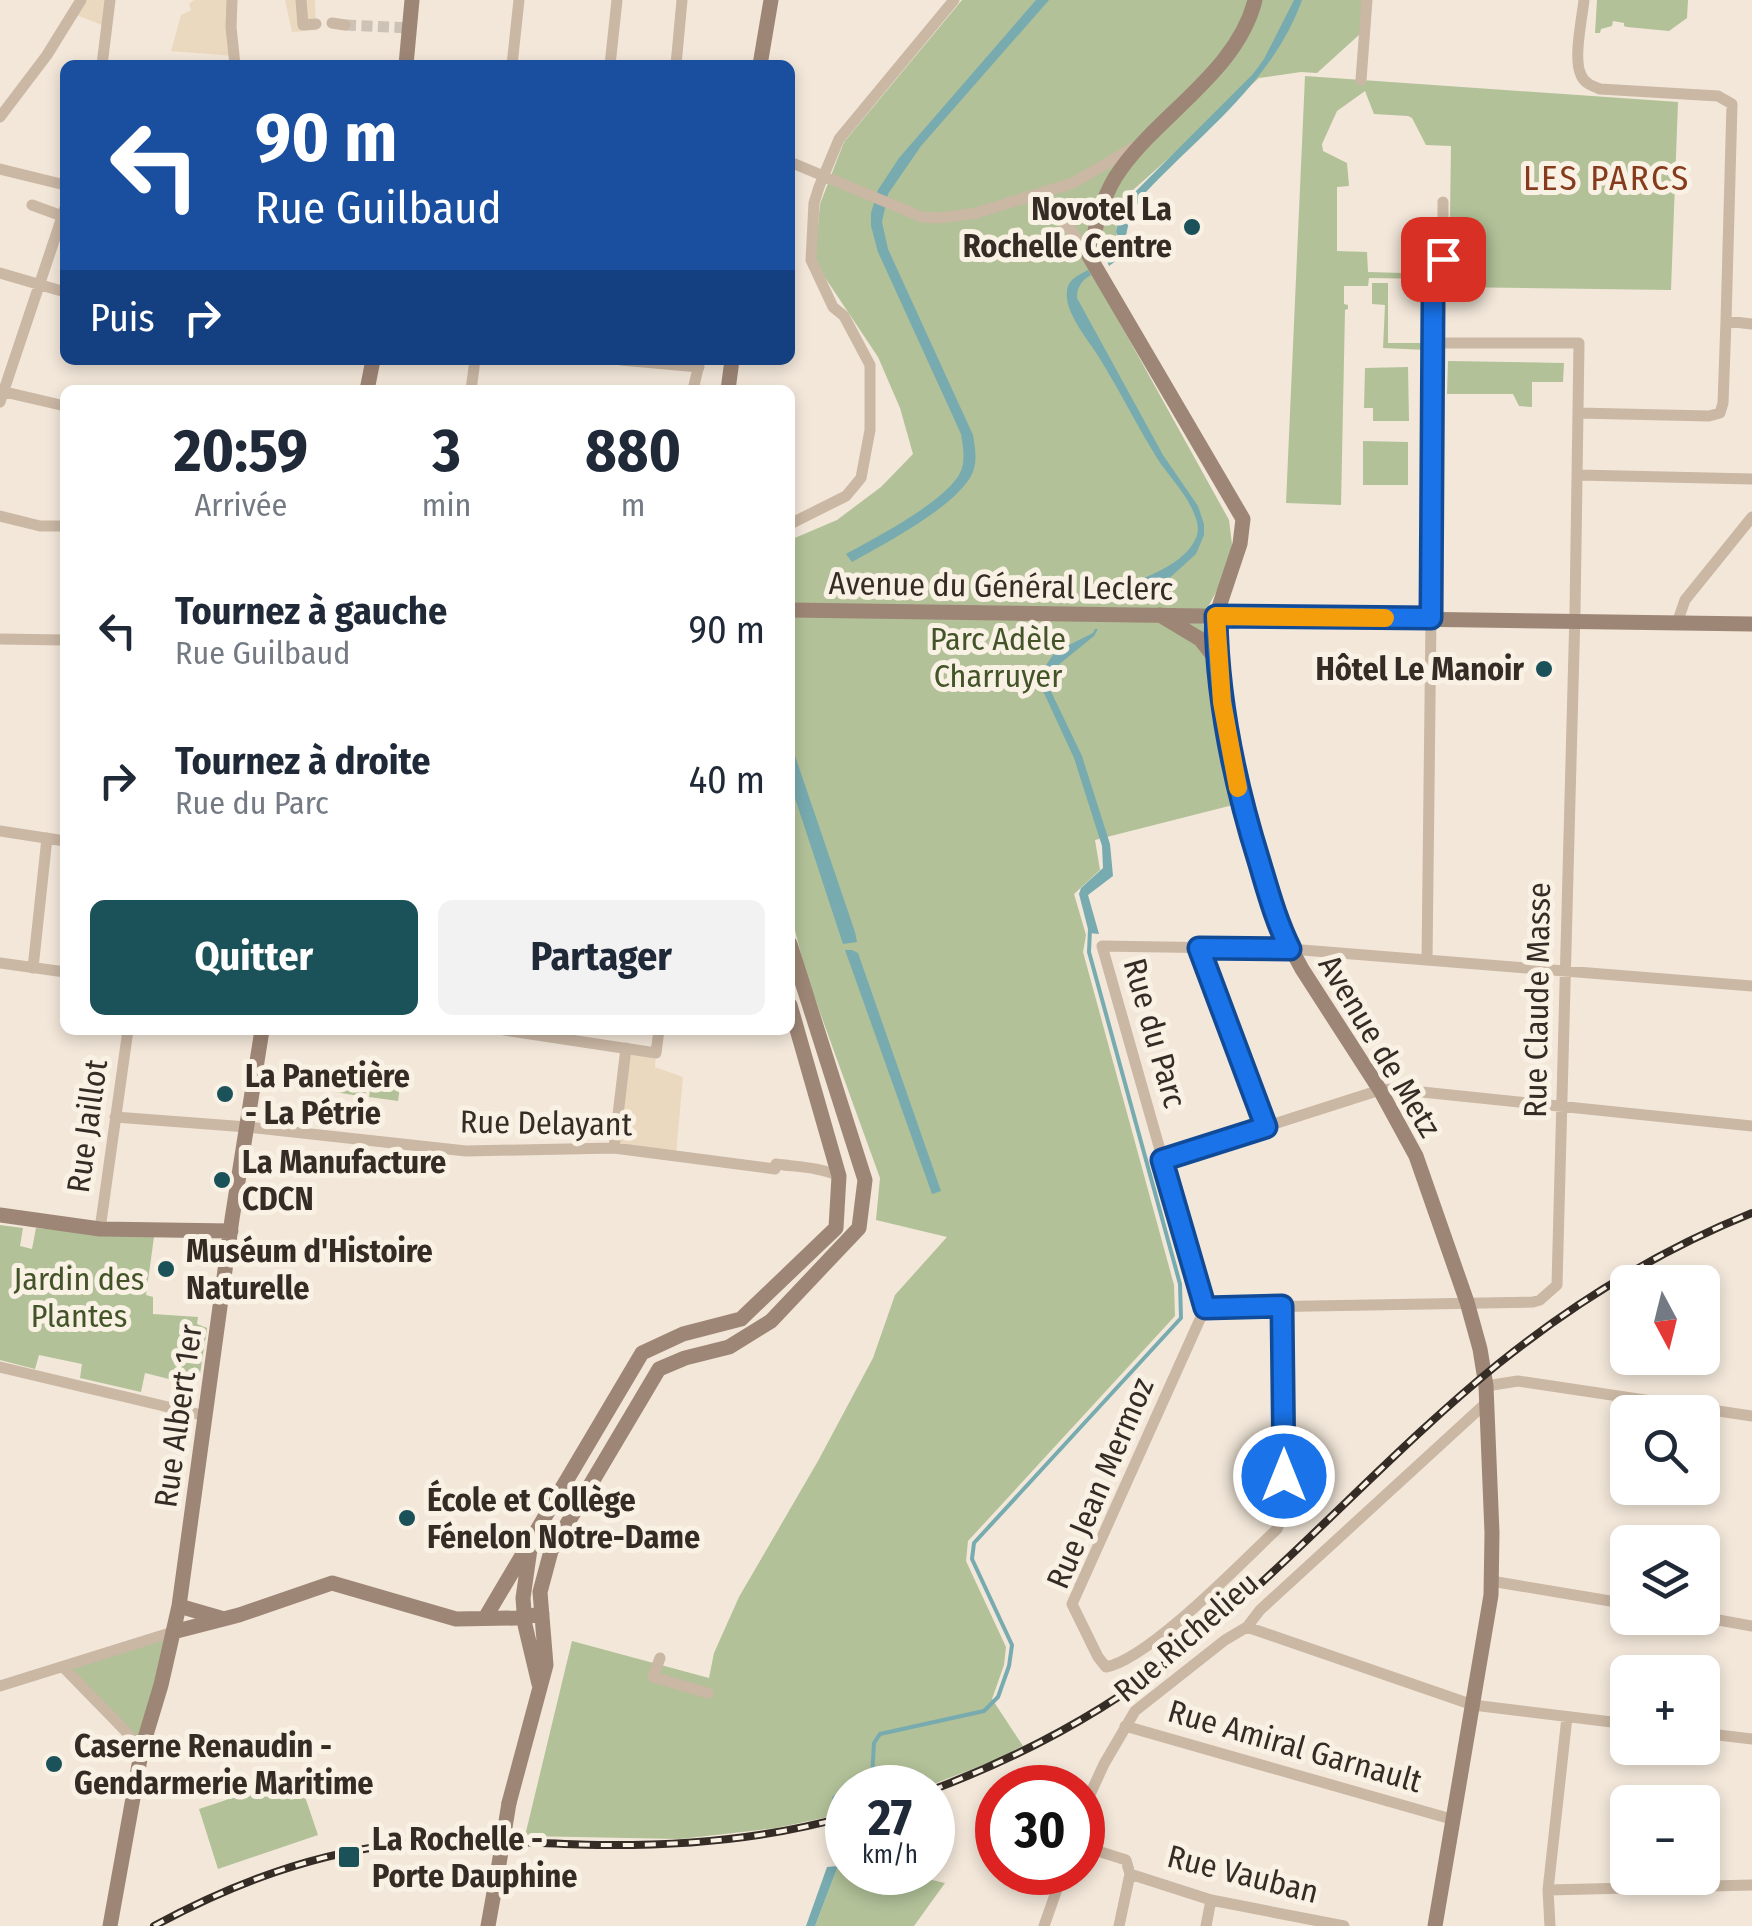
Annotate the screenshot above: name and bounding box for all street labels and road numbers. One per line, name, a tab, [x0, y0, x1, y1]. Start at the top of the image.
street label: Avenue du Général Leclerc	[828, 564, 1174, 608]
street label: Rue Claude Masse	[1516, 882, 1558, 1118]
street label: Avenue de Metz	[1311, 948, 1449, 1144]
street label: Rue du Parc	[1116, 954, 1195, 1112]
street label: Rue Jaillot	[59, 1056, 115, 1195]
street label: Rue Delayant	[460, 1102, 633, 1144]
street label: Rue Albert 1er	[146, 1322, 210, 1510]
street label: Rue Jean Mermoz	[1038, 1372, 1162, 1594]
street label: Rue Richelieu	[1106, 1564, 1266, 1710]
street label: Rue Amiral Garnault	[1164, 1692, 1427, 1801]
street label: Rue Vauban	[1164, 1837, 1322, 1911]

